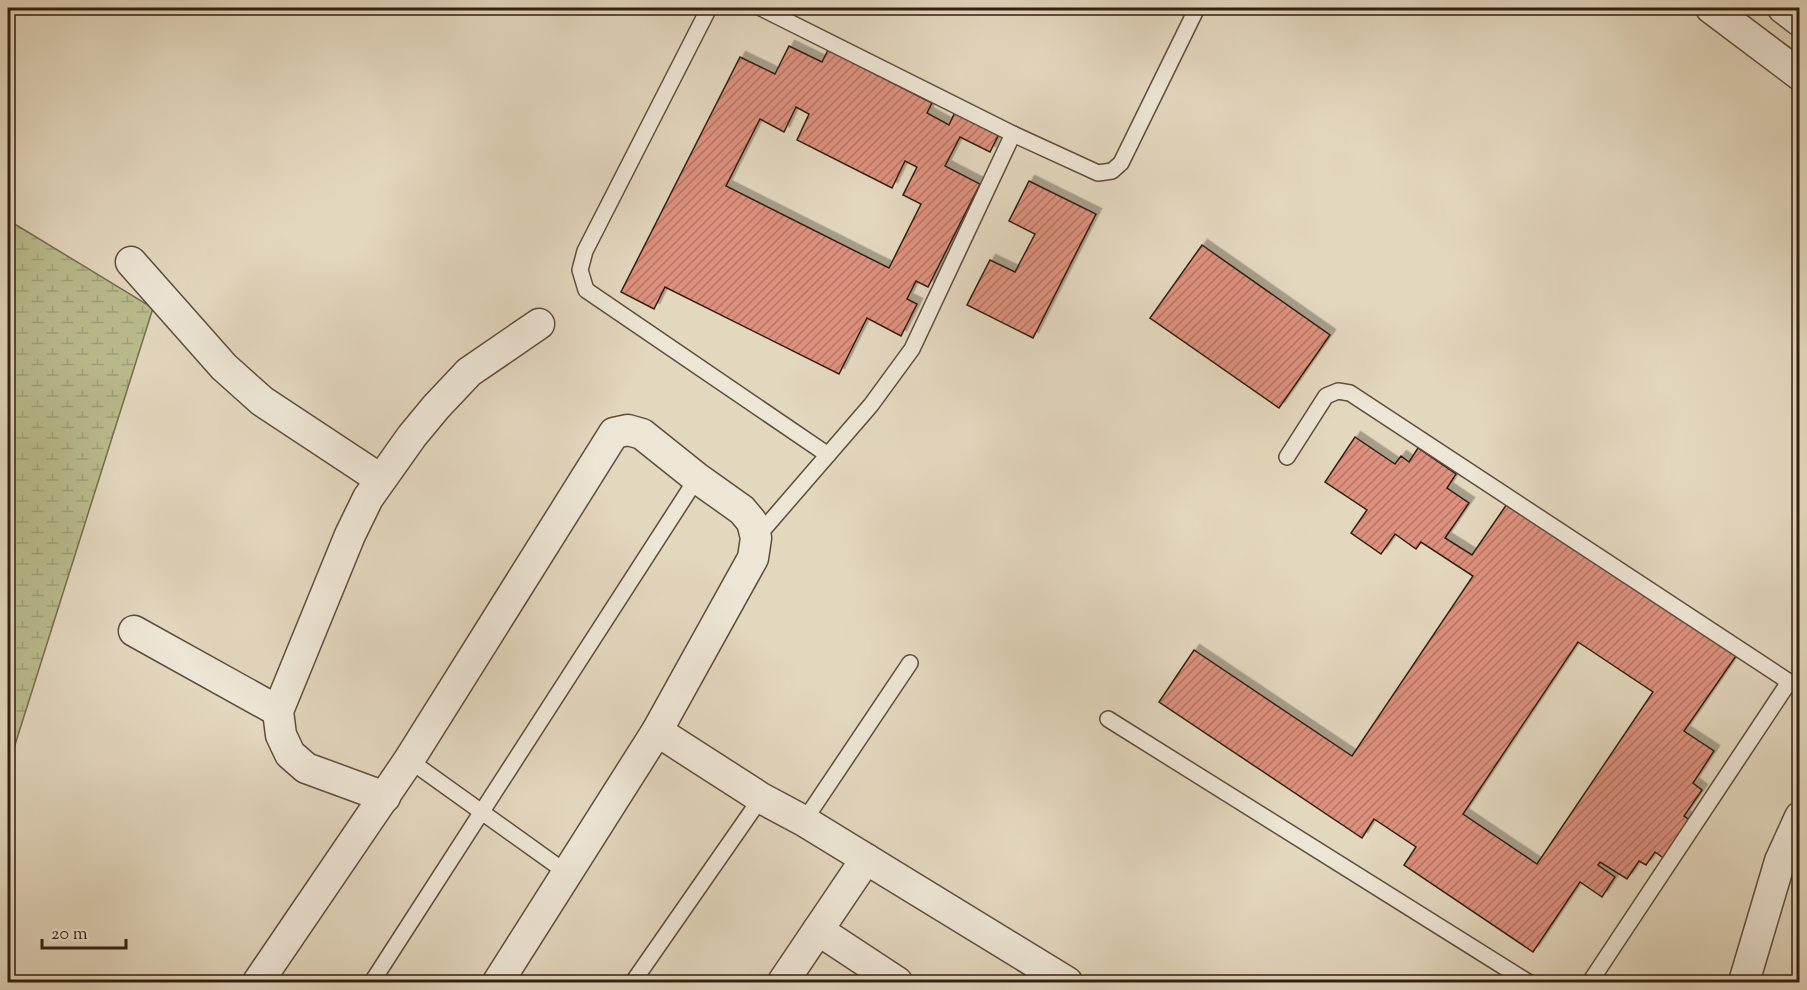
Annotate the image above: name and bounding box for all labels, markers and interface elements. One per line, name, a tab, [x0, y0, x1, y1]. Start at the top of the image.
scale bar	[42, 912, 126, 950]
text: 20 m	[51, 922, 88, 948]

